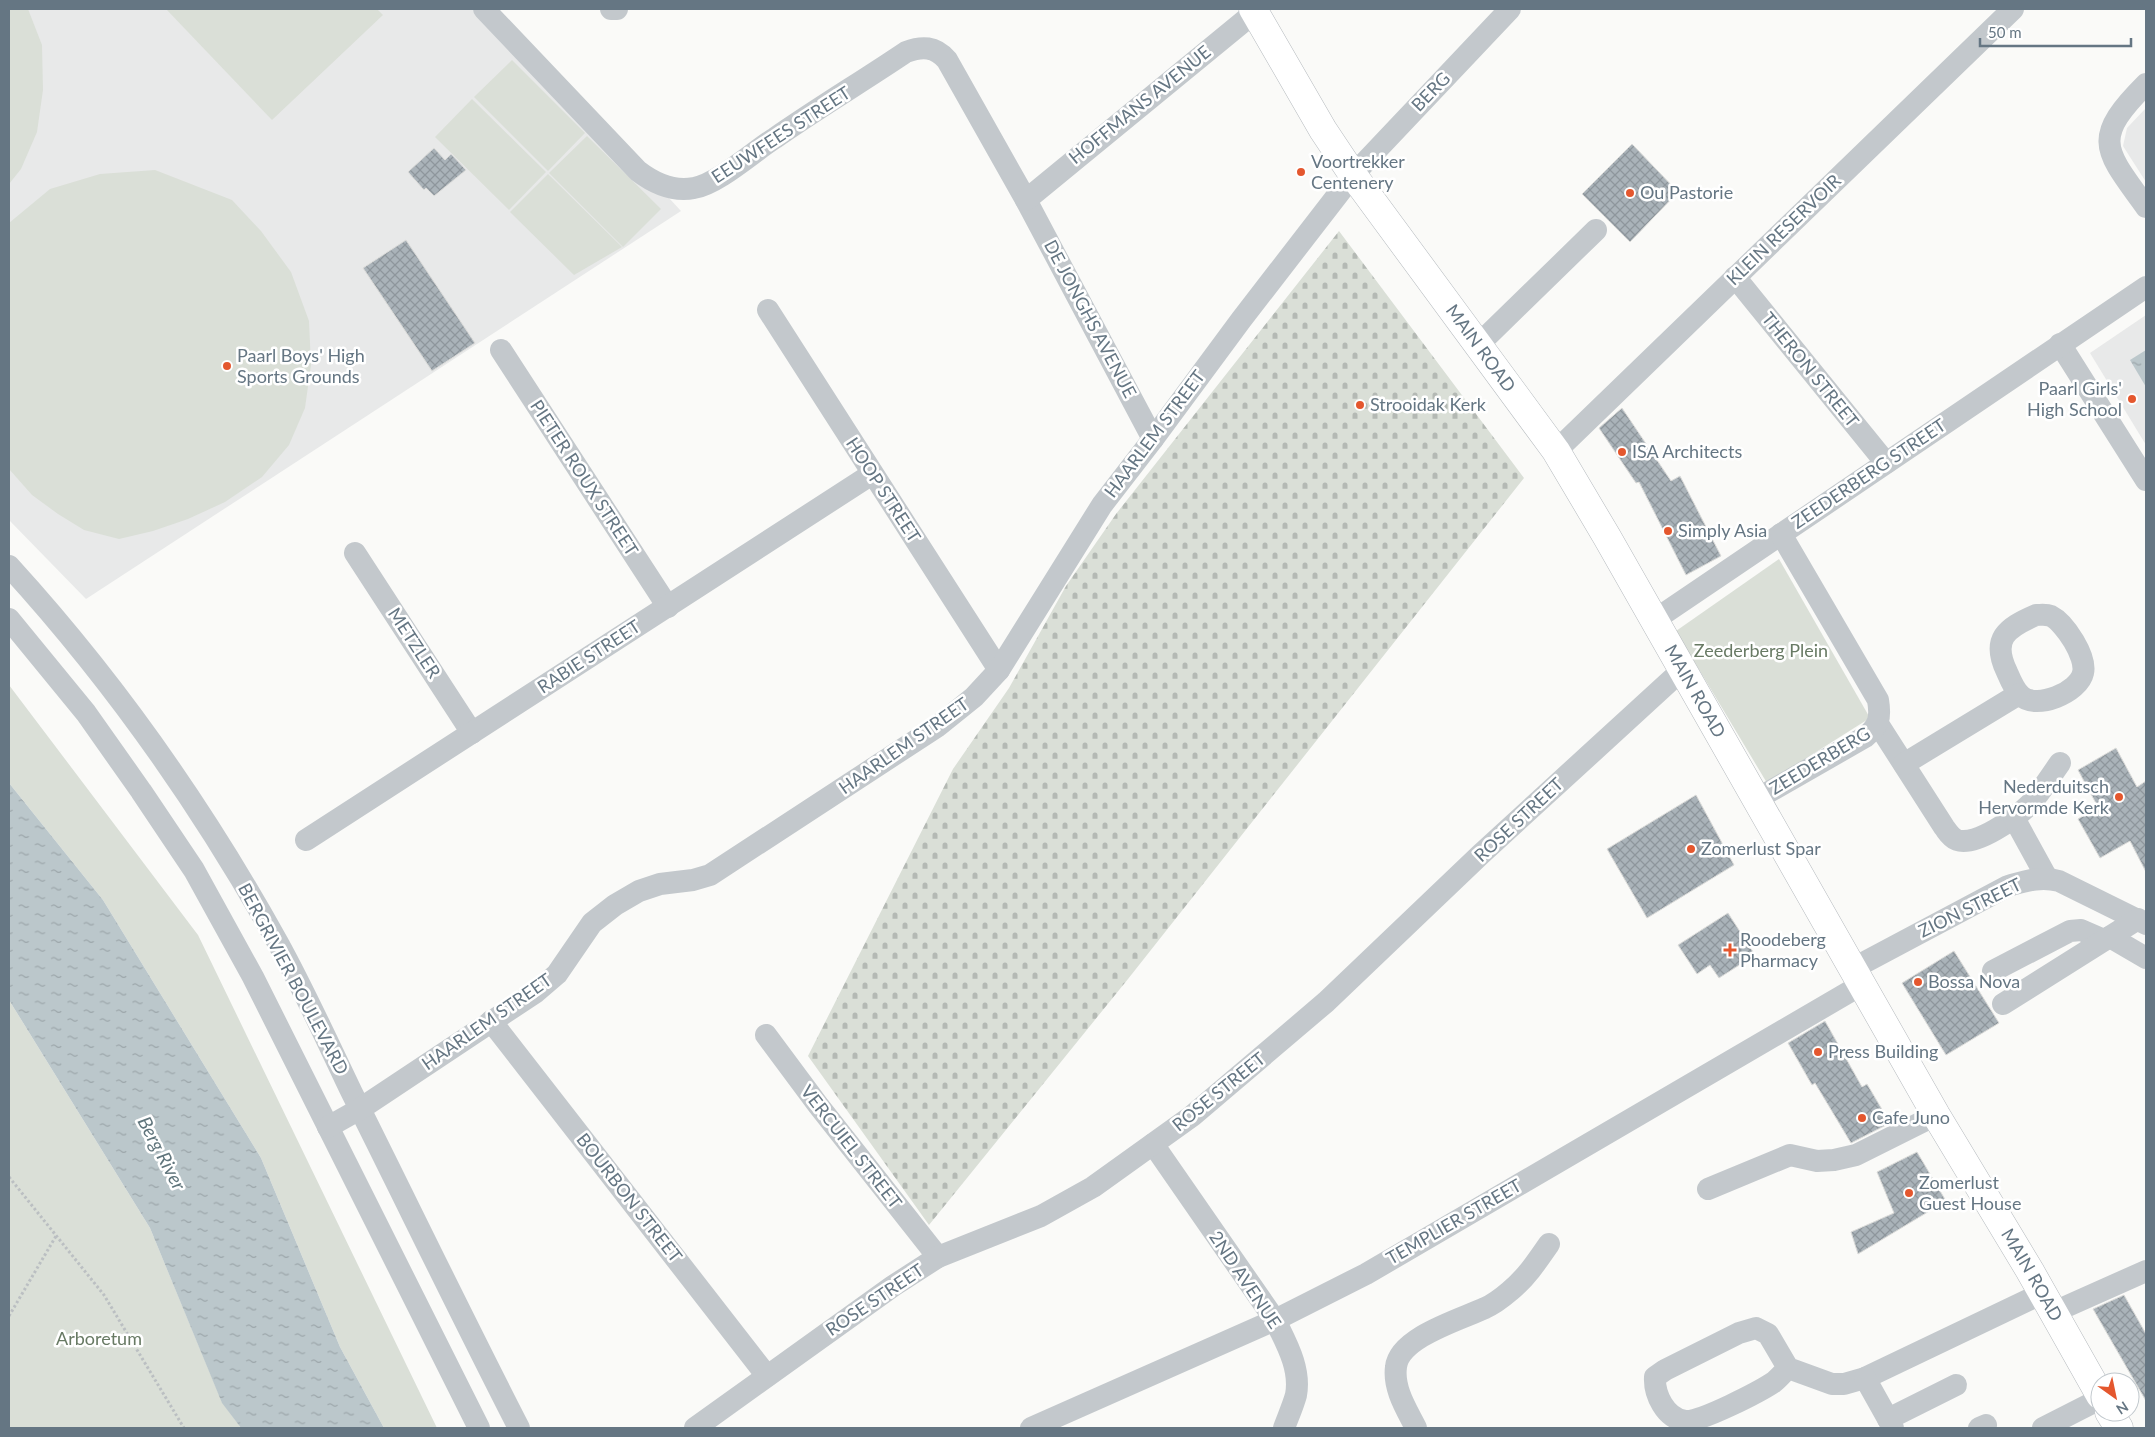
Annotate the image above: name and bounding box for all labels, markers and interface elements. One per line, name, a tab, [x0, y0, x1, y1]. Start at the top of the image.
scale bar	[1980, 15, 2131, 47]
text: 50 m	[1988, 23, 2022, 41]
street label: HOFFMANS AVENUE	[1064, 40, 1215, 168]
street label: BERG	[1406, 67, 1454, 116]
street label: EEUWFEES STREET	[707, 81, 854, 187]
place label: Voortrekker Centenery	[1311, 150, 1405, 193]
marker: Voortrekker Centenery	[1295, 166, 1307, 178]
street label: KLEIN RESERVOIR	[1722, 169, 1846, 289]
place label: Ou Pastorie	[1640, 181, 1733, 203]
marker: Ou Pastorie	[1624, 187, 1636, 199]
street label: DE JONGHS AVENUE	[1040, 236, 1142, 401]
street label: MAIN ROAD	[1442, 300, 1521, 396]
street label: THERON STREET	[1758, 307, 1864, 432]
place label: Paarl Boys' High Sports Grounds	[237, 344, 365, 387]
marker: Paarl Boys' High Sports Grounds	[221, 360, 233, 372]
street label: HAARLEM STREET	[1099, 365, 1209, 501]
place label: Paarl Girls' High School	[2027, 377, 2122, 420]
place label: Strooidak Kerk	[1370, 393, 1487, 415]
marker: Paarl Girls' High School	[2126, 393, 2138, 405]
street label: PIETER ROUX STREET	[526, 395, 644, 560]
marker: Strooidak Kerk	[1354, 399, 1366, 411]
street label: ZEEDERBERG STREET	[1787, 413, 1950, 533]
street label: HOOP STREET	[842, 433, 926, 546]
place label: ISA Architects	[1632, 440, 1742, 462]
marker: ISA Architects	[1616, 446, 1628, 458]
place label: Simply Asia	[1678, 519, 1767, 541]
marker: Simply Asia	[1662, 525, 1674, 537]
street label: METZLER	[384, 603, 446, 682]
street label: RABIE STREET	[533, 615, 644, 698]
park label: Zeederberg Plein	[1694, 639, 1828, 661]
street label: MAIN ROAD	[1661, 640, 1731, 741]
street label: HAARLEM STREET	[834, 692, 973, 798]
street label: ZEEDERBERG	[1765, 722, 1874, 799]
street label: ROSE STREET	[1469, 772, 1568, 866]
place label: Nederduitsch Hervormde Kerk	[1978, 775, 2110, 818]
marker: Nederduitsch Hervormde Kerk	[2113, 791, 2125, 803]
place label: Zomerlust Spar	[1701, 837, 1821, 859]
marker: Zomerlust Spar	[1685, 843, 1697, 855]
street label: ZION STREET	[1915, 873, 2025, 941]
street label: BERGRIVIER BOULEVARD	[234, 879, 354, 1078]
place label: Roodeberg Pharmacy	[1740, 928, 1826, 971]
marker: Roodeberg Pharmacy	[1724, 944, 1736, 956]
street label: HAARLEM STREET	[417, 968, 556, 1074]
place label: Bossa Nova	[1928, 970, 2020, 992]
marker: Bossa Nova	[1912, 976, 1924, 988]
place label: Press Building	[1828, 1040, 1938, 1062]
marker: Press Building	[1812, 1046, 1824, 1058]
street label: ROSE STREET	[1167, 1047, 1270, 1135]
street label: VERCUIEL STREET	[797, 1080, 907, 1213]
place label: Cafe Juno	[1872, 1106, 1950, 1128]
water label: Berg River	[133, 1112, 192, 1194]
marker: Cafe Juno	[1856, 1112, 1868, 1124]
street label: BOURBON STREET	[572, 1128, 687, 1267]
place label: Zomerlust Guest House	[1919, 1171, 2021, 1214]
street label: TEMPLIER STREET	[1382, 1173, 1525, 1269]
marker: Zomerlust Guest House	[1903, 1187, 1915, 1199]
street label: MAIN ROAD	[1997, 1224, 2068, 1325]
street label: 2ND AVENUE	[1205, 1226, 1287, 1332]
street label: ROSE STREET	[821, 1258, 928, 1340]
park label: Arboretum	[56, 1327, 142, 1349]
north arrow	[2090, 1372, 2140, 1422]
text: N	[2113, 1398, 2132, 1418]

